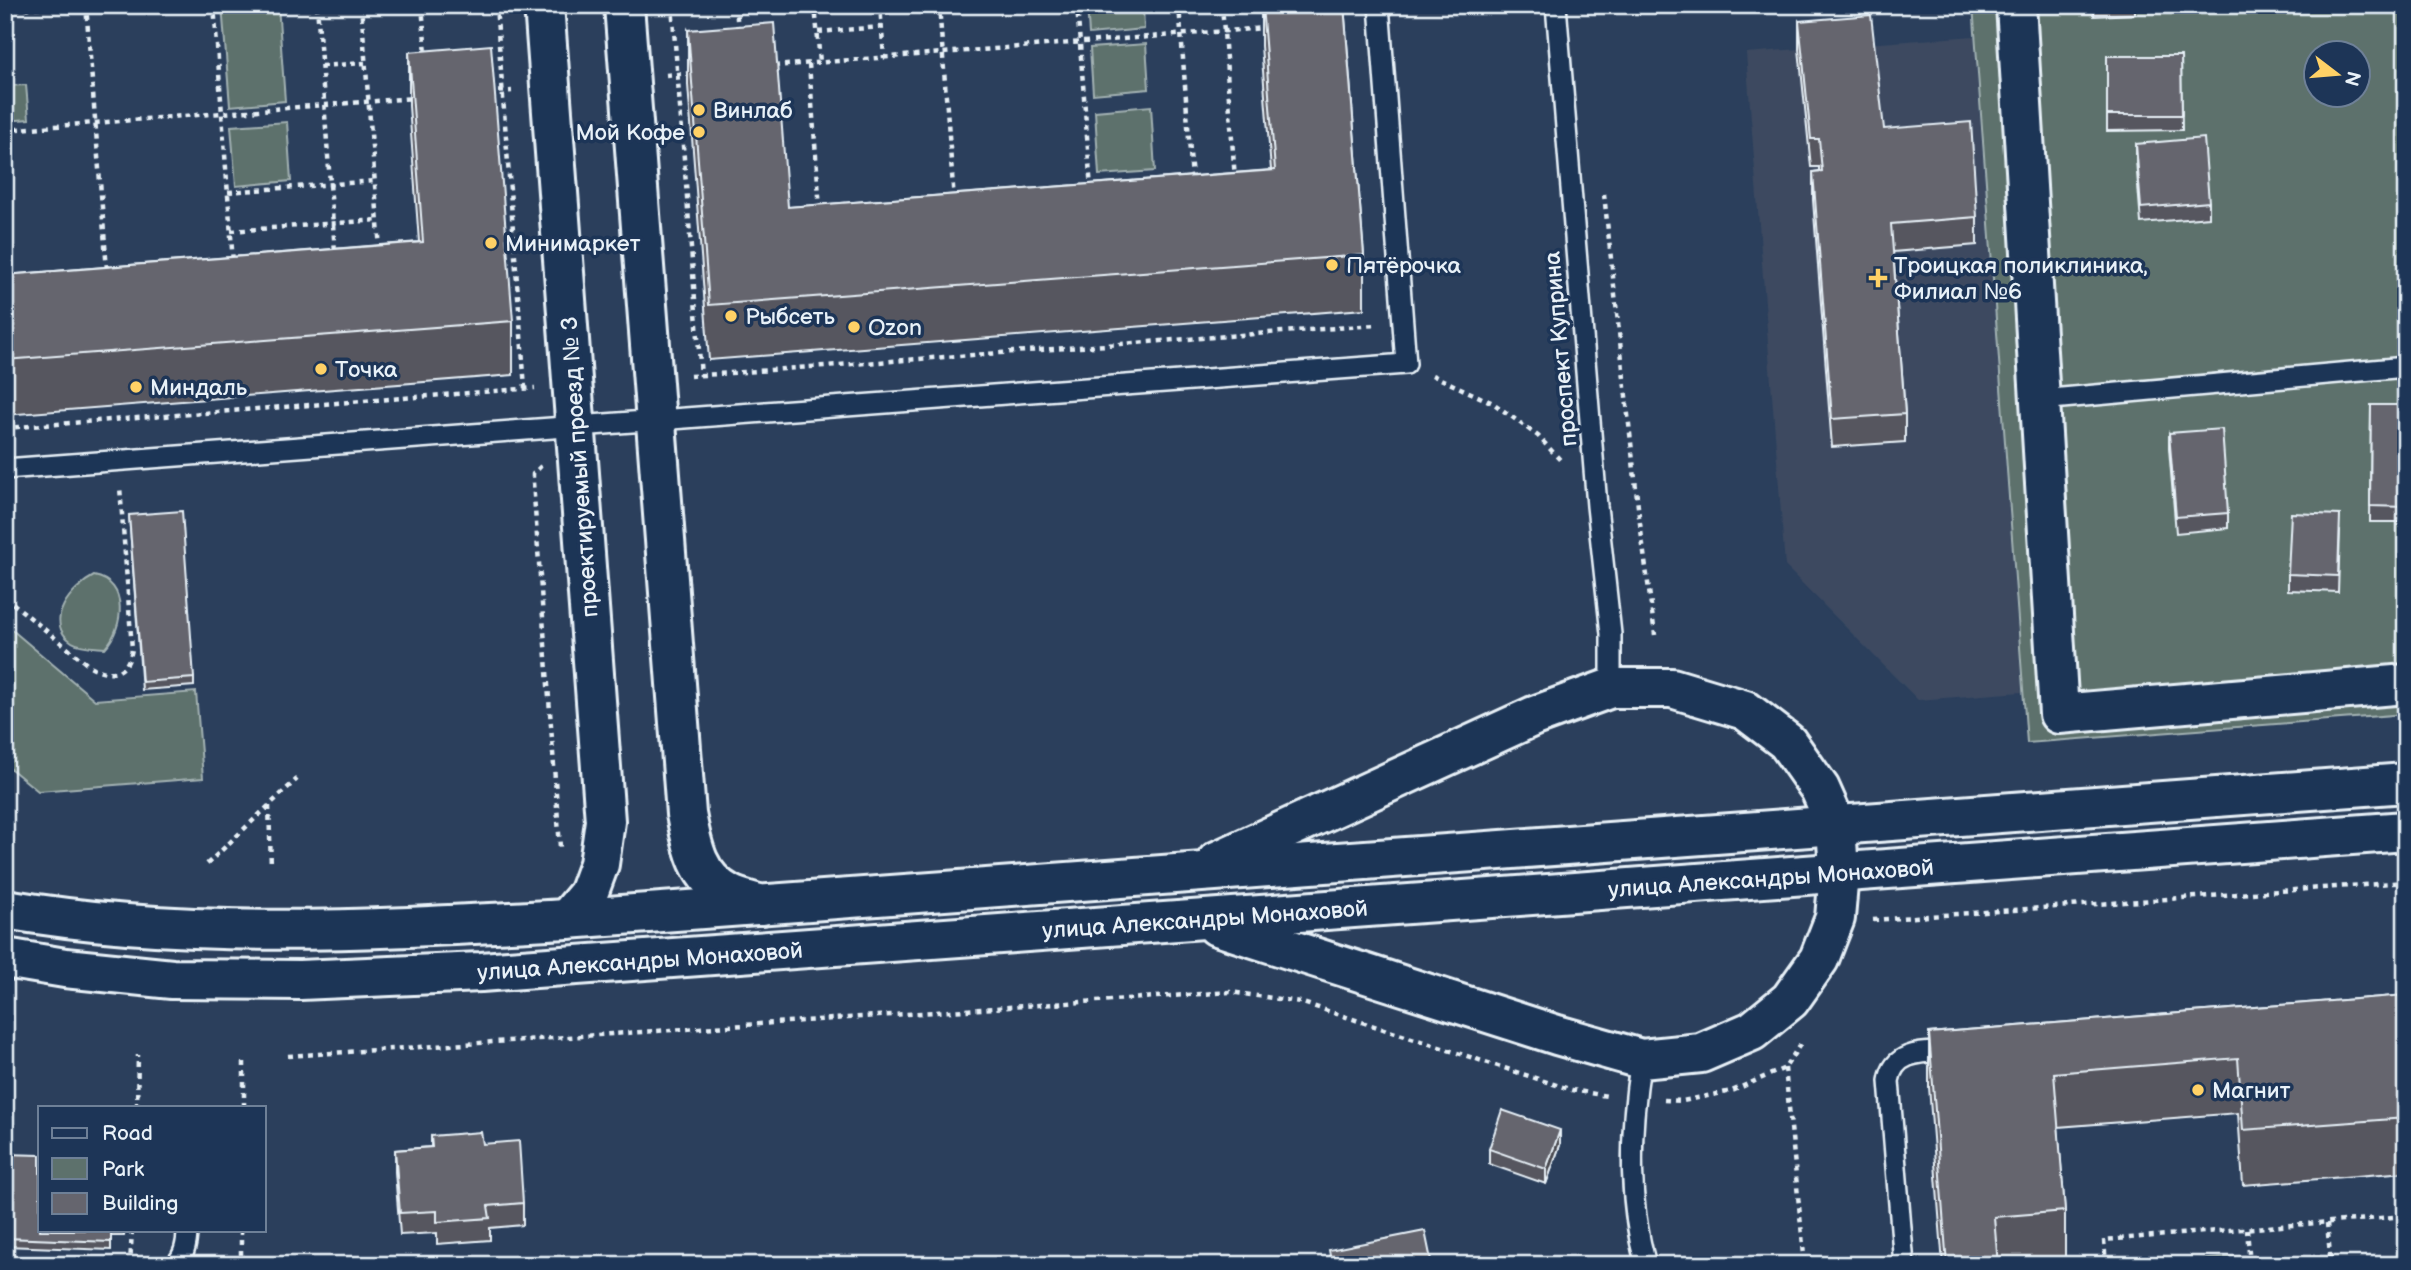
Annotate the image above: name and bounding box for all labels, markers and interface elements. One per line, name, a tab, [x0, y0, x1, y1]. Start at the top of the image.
north arrow	[2302, 38, 2372, 108]
text: N	[2339, 68, 2365, 88]
place label: Винлаб	[713, 97, 793, 125]
marker: Винлаб	[691, 102, 707, 118]
place label: Мой Кофе	[576, 119, 685, 147]
marker: Мой Кофе	[691, 124, 707, 140]
place label: Минимаркет	[505, 230, 641, 258]
marker: Минимаркет	[483, 235, 499, 251]
street label: проспект Куприна	[1538, 250, 1583, 448]
place label: Пятёрочка	[1346, 252, 1462, 280]
place label: Троицкая поликлиника, Филиал №6	[1894, 252, 2148, 306]
marker: Пятёрочка	[1324, 257, 1340, 273]
marker: Троицкая поликлиника, Филиал №6	[1868, 268, 1888, 288]
place label: Рыбсеть	[745, 303, 835, 331]
marker: Рыбсеть	[723, 308, 739, 324]
place label: Ozon	[868, 314, 922, 342]
street label: проектируемый проезд № 3	[556, 315, 604, 618]
marker: Ozon	[846, 319, 862, 335]
place label: Точка	[335, 356, 398, 384]
marker: Точка	[313, 361, 329, 377]
place label: Миндаль	[150, 374, 247, 402]
marker: Миндаль	[128, 379, 144, 395]
street label: улица Александры Монаховой	[1607, 854, 1935, 904]
street label: улица Александры Монаховой	[1041, 895, 1369, 945]
street label: улица Александры Монаховой	[476, 937, 804, 987]
place label: Магнит	[2212, 1077, 2291, 1105]
marker: Магнит	[2190, 1082, 2206, 1098]
legend	[38, 1106, 266, 1232]
text: Road	[102, 1121, 153, 1146]
text: Park	[102, 1157, 145, 1182]
text: Building	[102, 1191, 178, 1216]

